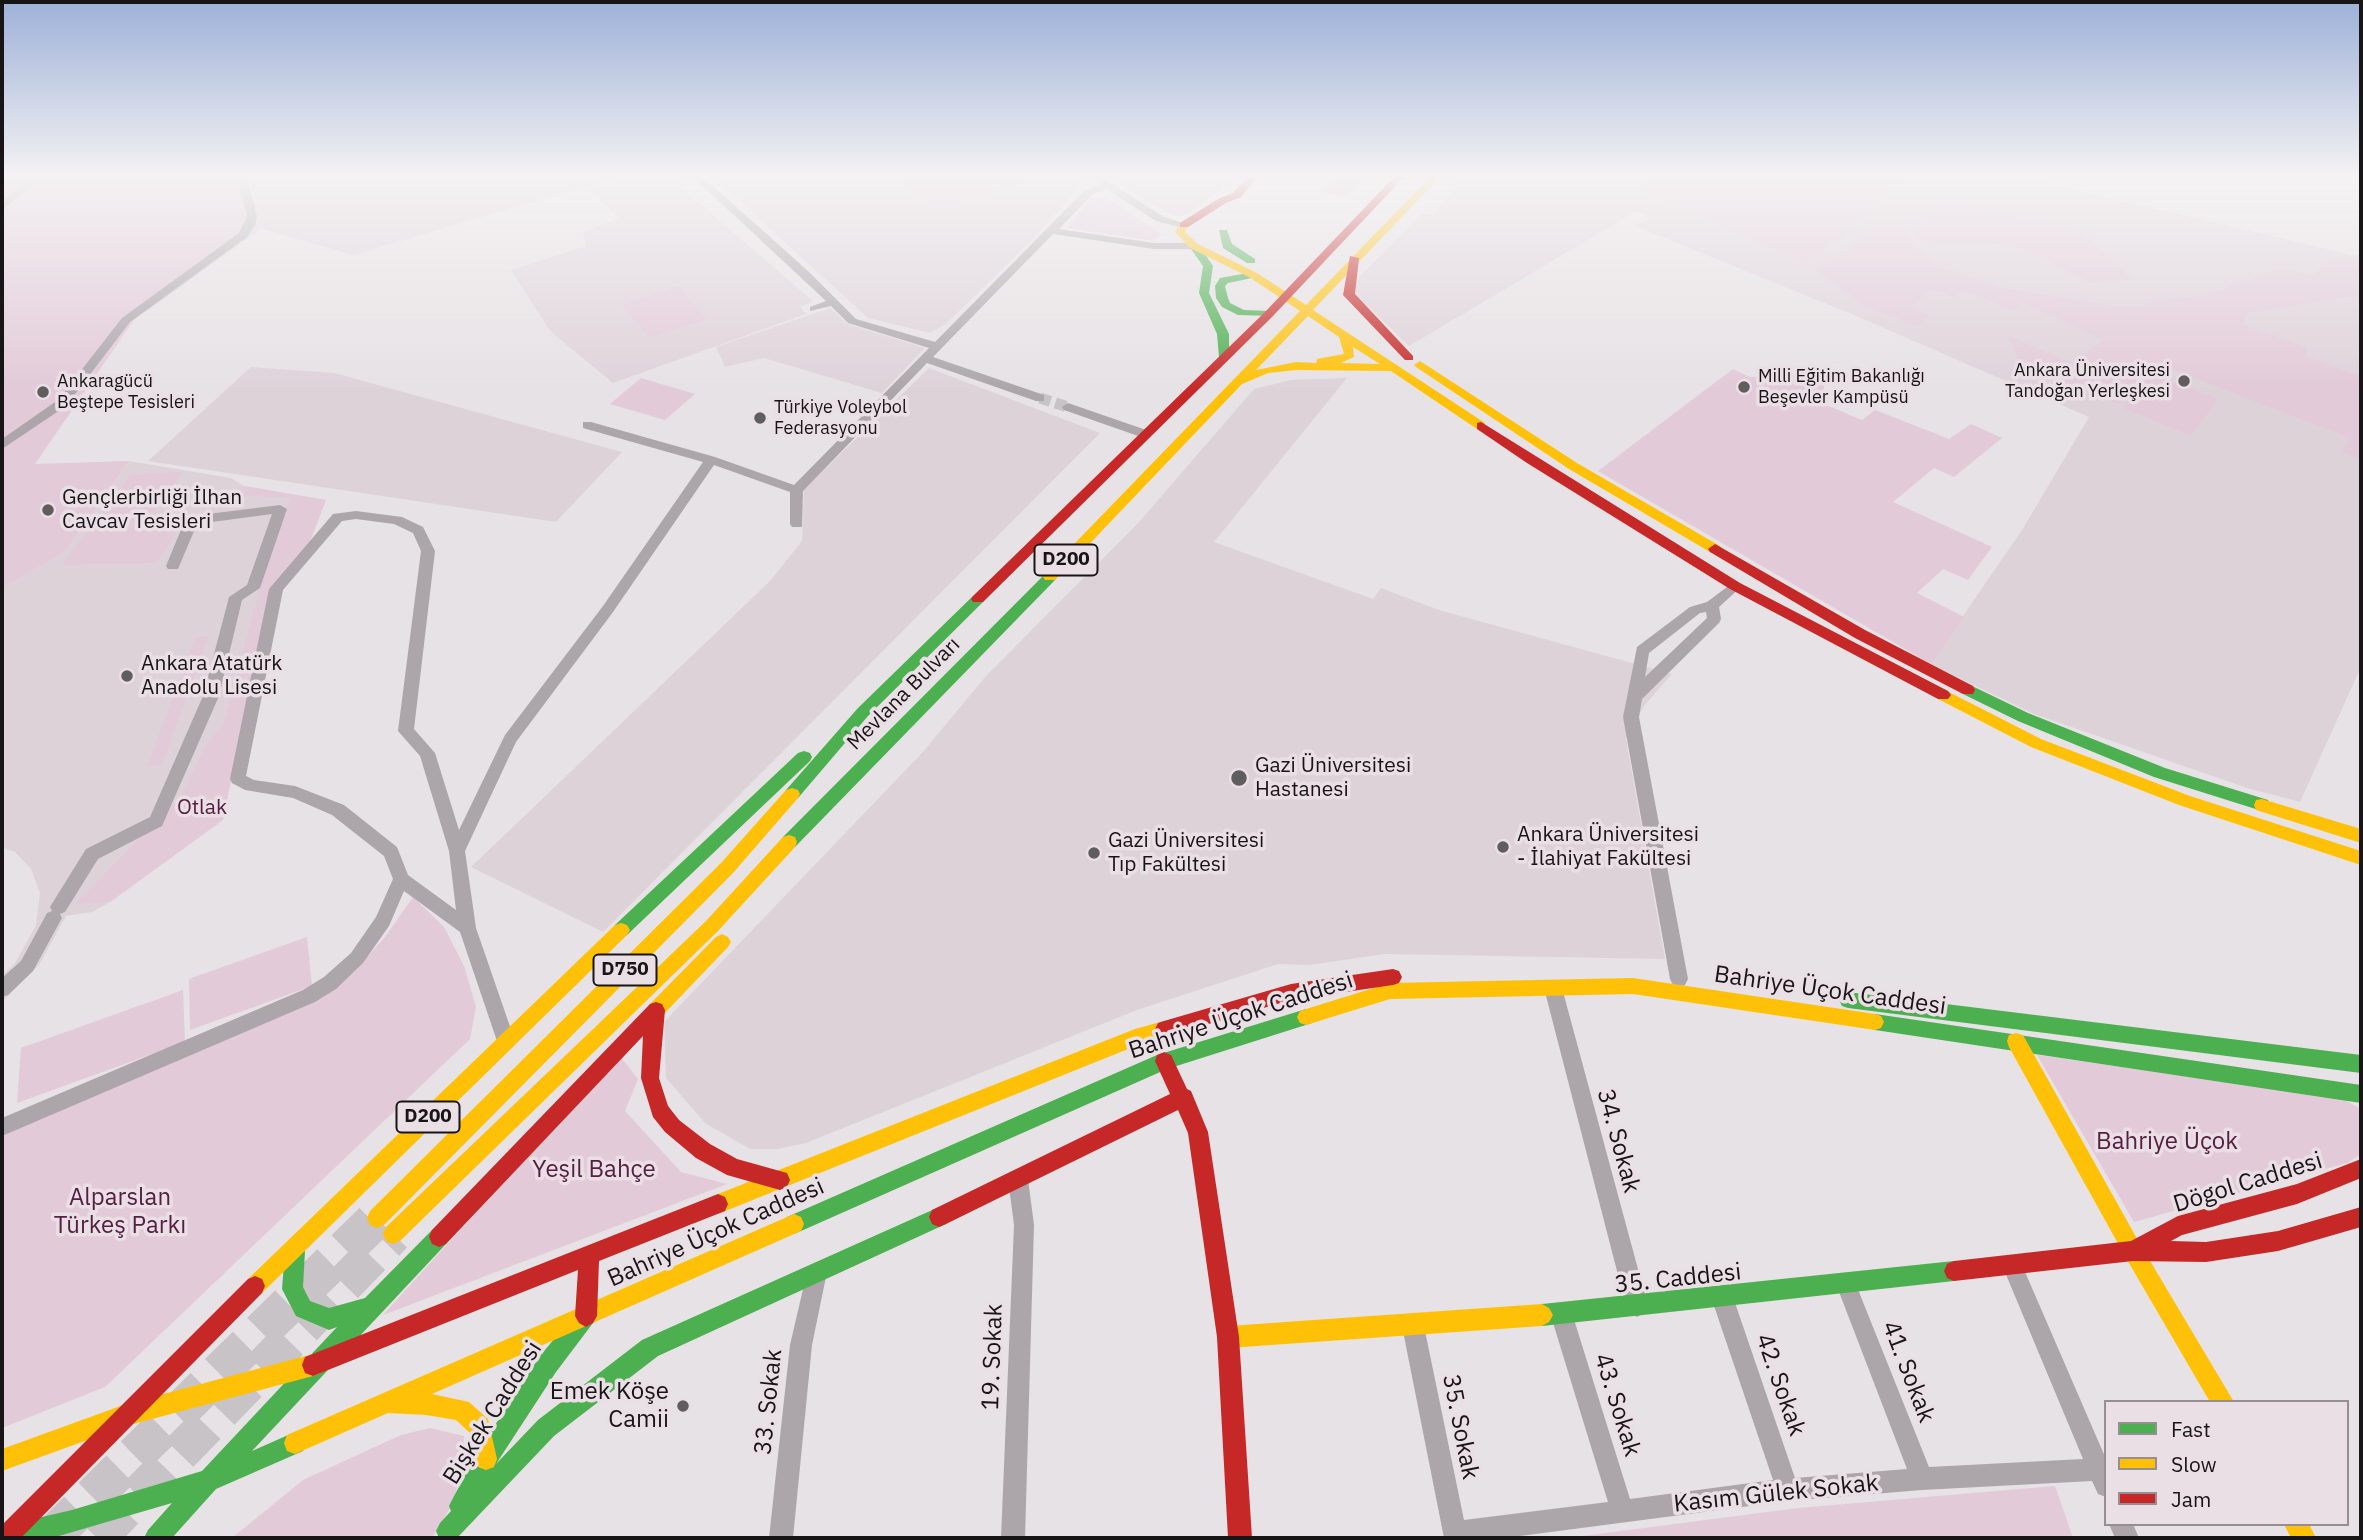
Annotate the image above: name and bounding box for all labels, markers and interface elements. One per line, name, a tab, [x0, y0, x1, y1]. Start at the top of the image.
place label: Ankara Üniversitesi Tandoğan Yerleşkesi	[2005, 360, 2170, 402]
place label: Milli Eğitim Bakanlığı Beşevler Kampüsü	[1758, 366, 1925, 408]
place label: Ankaragücü Beştepe Tesisleri	[57, 371, 195, 414]
marker: Ankara Üniversitesi Tandoğan Yerleşkesi	[2176, 373, 2192, 389]
marker: Milli Eğitim Bakanlığı Beşevler Kampüsü	[1736, 379, 1752, 395]
marker: Ankaragücü Beştepe Tesisleri	[35, 384, 51, 400]
place label: Türkiye Voleybol Federasyonu	[774, 397, 907, 440]
marker: Türkiye Voleybol Federasyonu	[752, 410, 768, 426]
place label: Gençlerbirliği İlhan Cavcav Tesisleri	[62, 485, 242, 535]
marker: Gençlerbirliği İlhan Cavcav Tesisleri	[40, 502, 56, 518]
road number: D200	[1034, 544, 1098, 576]
street label: Mevlana Bulvarı	[842, 632, 966, 756]
place label: Ankara Atatürk Anadolu Lisesi	[141, 651, 282, 701]
marker: Ankara Atatürk Anadolu Lisesi	[119, 668, 135, 684]
place label: Gazi Üniversitesi Hastanesi	[1255, 753, 1411, 803]
marker: Gazi Üniversitesi Hastanesi	[1229, 768, 1249, 788]
park label: Otlak	[177, 795, 227, 821]
place label: Ankara Üniversitesi - İlahiyat Fakültesi	[1517, 822, 1699, 872]
place label: Gazi Üniversitesi Tıp Fakültesi	[1108, 828, 1264, 878]
marker: Ankara Üniversitesi - İlahiyat Fakültesi	[1495, 839, 1511, 855]
marker: Gazi Üniversitesi Tıp Fakültesi	[1086, 845, 1102, 861]
road number: D750	[594, 954, 656, 986]
street label: Bahriye Üçok Caddesi	[1712, 960, 1948, 1022]
street label: Bahriye Üçok Caddesi	[1125, 966, 1357, 1066]
street label: 34. Sokak	[1590, 1086, 1646, 1196]
road number: D200	[396, 1102, 460, 1133]
park label: Bahriye Üçok	[2096, 1128, 2238, 1156]
street label: Dögol Caddesi	[2170, 1147, 2326, 1219]
park label: Yeşil Bahçe	[532, 1156, 656, 1184]
street label: Bahriye Üçok Caddesi	[603, 1172, 829, 1294]
park label: Alparslan Türkeş Parkı	[54, 1184, 186, 1240]
street label: 35. Caddesi	[1613, 1258, 1743, 1300]
street label: 19. Sokak	[977, 1303, 1009, 1411]
street label: 41. Sokak	[1875, 1317, 1941, 1427]
street label: 42. Sokak	[1749, 1330, 1811, 1440]
street label: Bişkek Caddesi	[437, 1336, 549, 1490]
street label: 33. Sokak	[749, 1348, 789, 1456]
street label: 43. Sokak	[1588, 1350, 1646, 1460]
street label: 35. Sokak	[1436, 1372, 1484, 1482]
place label: Emek Köşe Camii	[550, 1378, 669, 1434]
marker: Emek Köşe Camii	[675, 1398, 691, 1414]
legend	[2104, 1400, 2349, 1526]
text: Fast	[2171, 1415, 2211, 1443]
text: Slow	[2171, 1450, 2217, 1478]
street label: Kasım Gülek Sokak	[1672, 1469, 1880, 1519]
text: Jam	[2171, 1485, 2211, 1513]

